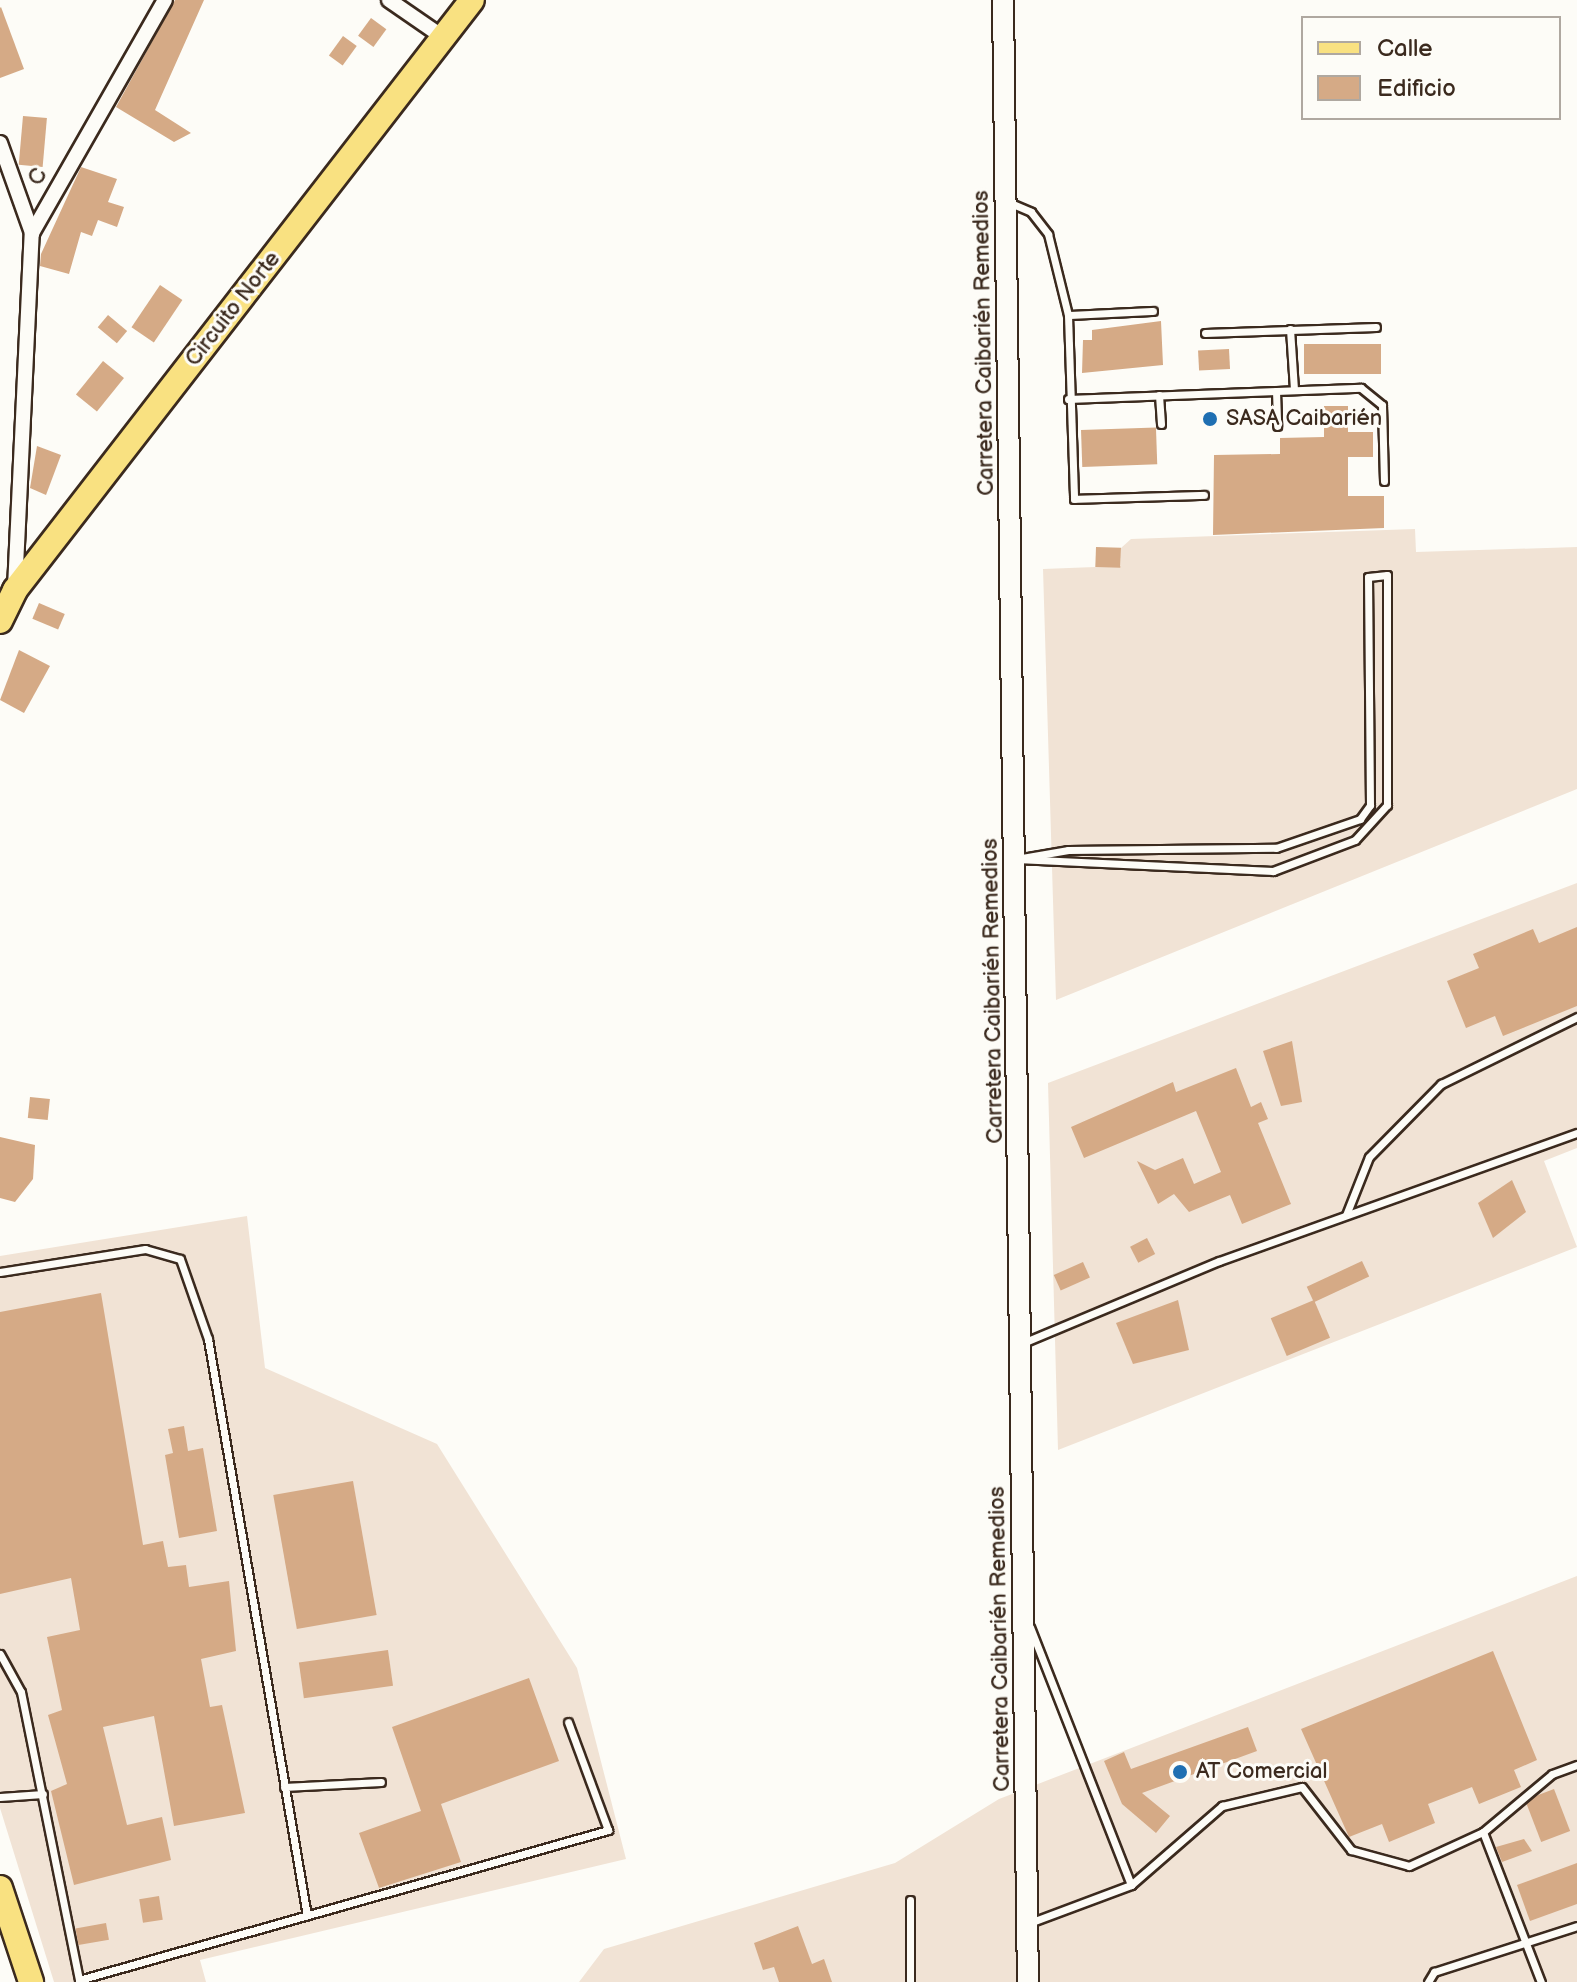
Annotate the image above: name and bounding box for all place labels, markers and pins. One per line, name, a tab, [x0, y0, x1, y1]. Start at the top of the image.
place label: SASA Caibarién	[1226, 406, 1382, 432]
marker: SASA Caibarién	[1201, 410, 1219, 428]
place label: AT Comercial	[1196, 1759, 1327, 1785]
marker: AT Comercial	[1171, 1763, 1189, 1781]

